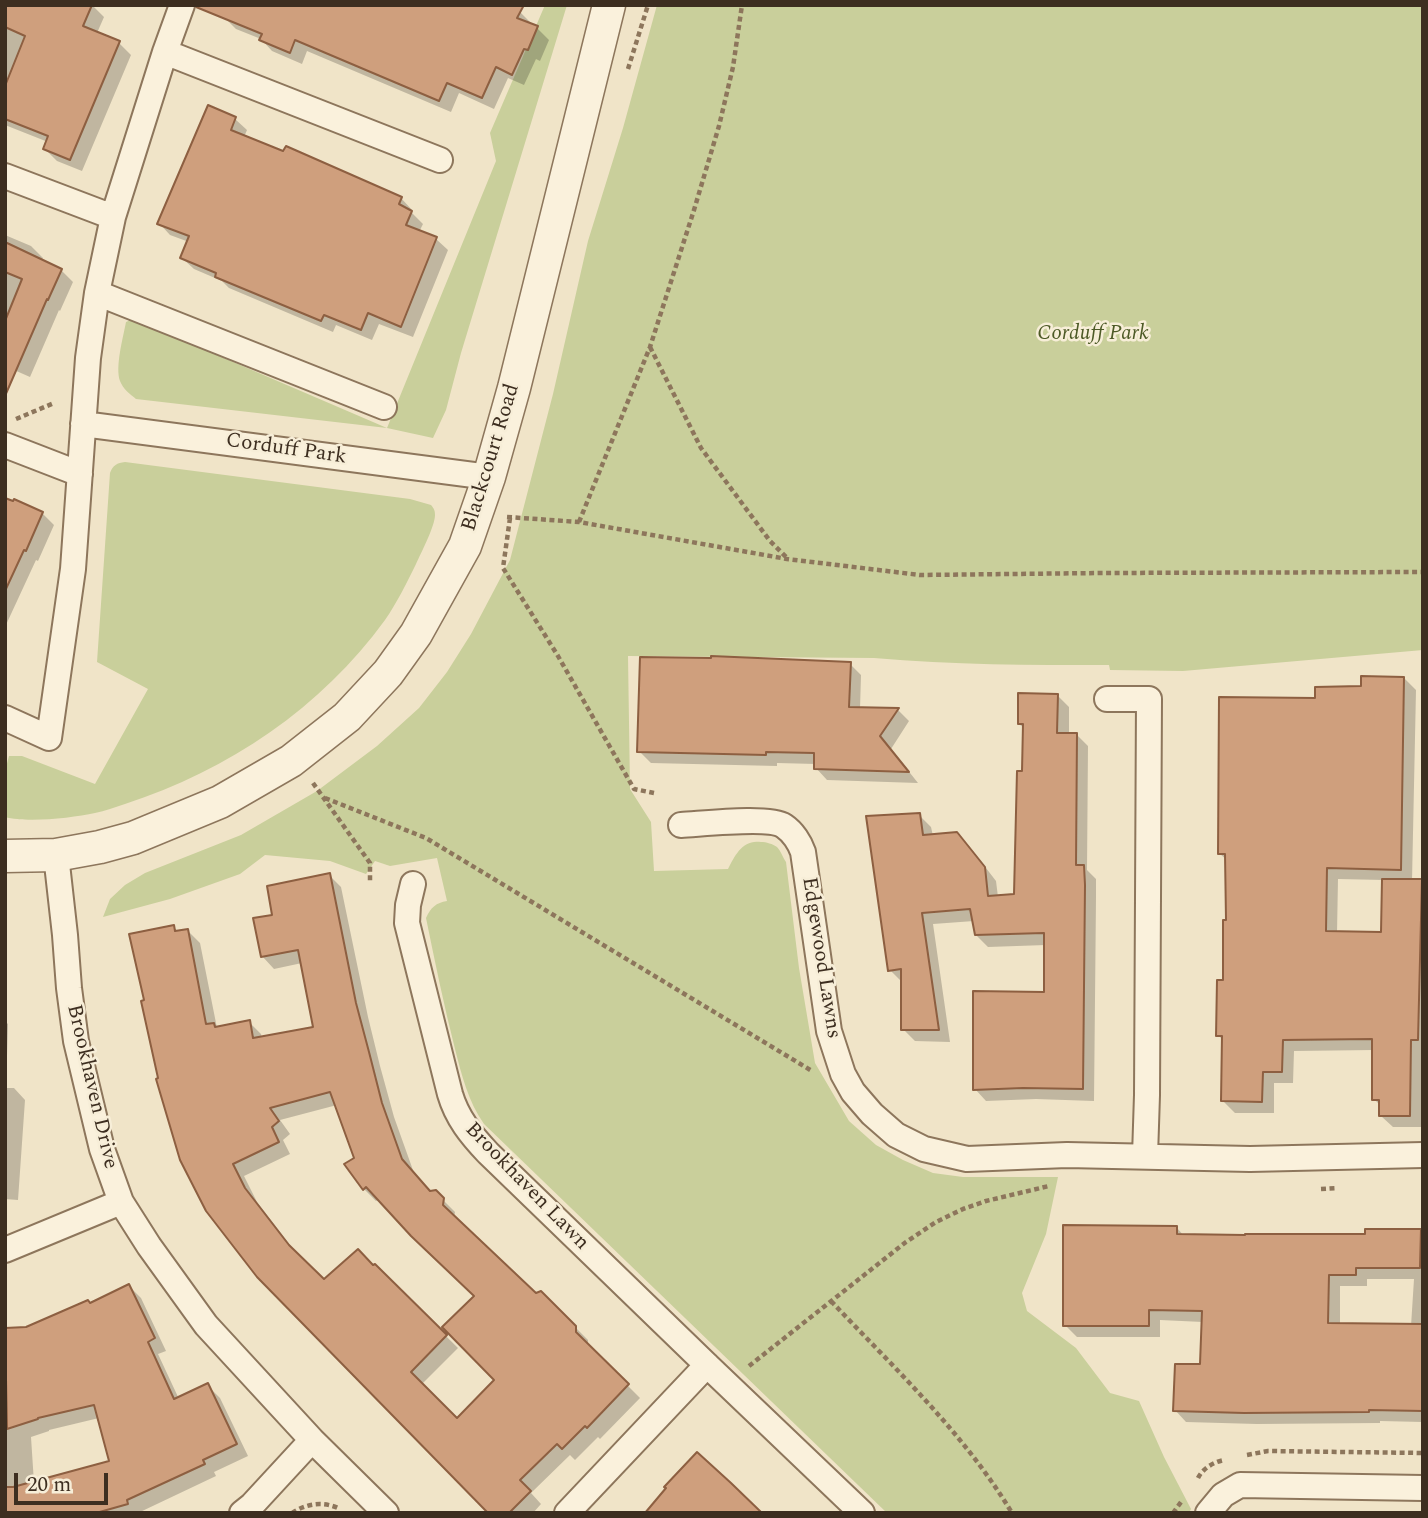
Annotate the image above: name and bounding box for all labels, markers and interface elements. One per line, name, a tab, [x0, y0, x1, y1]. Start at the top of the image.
park label: Corduff Park	[1037, 322, 1149, 348]
street label: Blackcourt Road	[458, 381, 526, 535]
street label: Corduff Park	[224, 429, 348, 471]
street label: Edgewood Lawns	[795, 875, 845, 1041]
street label: Brookhaven Drive	[60, 1002, 122, 1172]
street label: Brookhaven Lawn	[459, 1118, 593, 1256]
scale bar	[18, 1458, 112, 1502]
text: 20 m	[27, 1469, 71, 1501]

